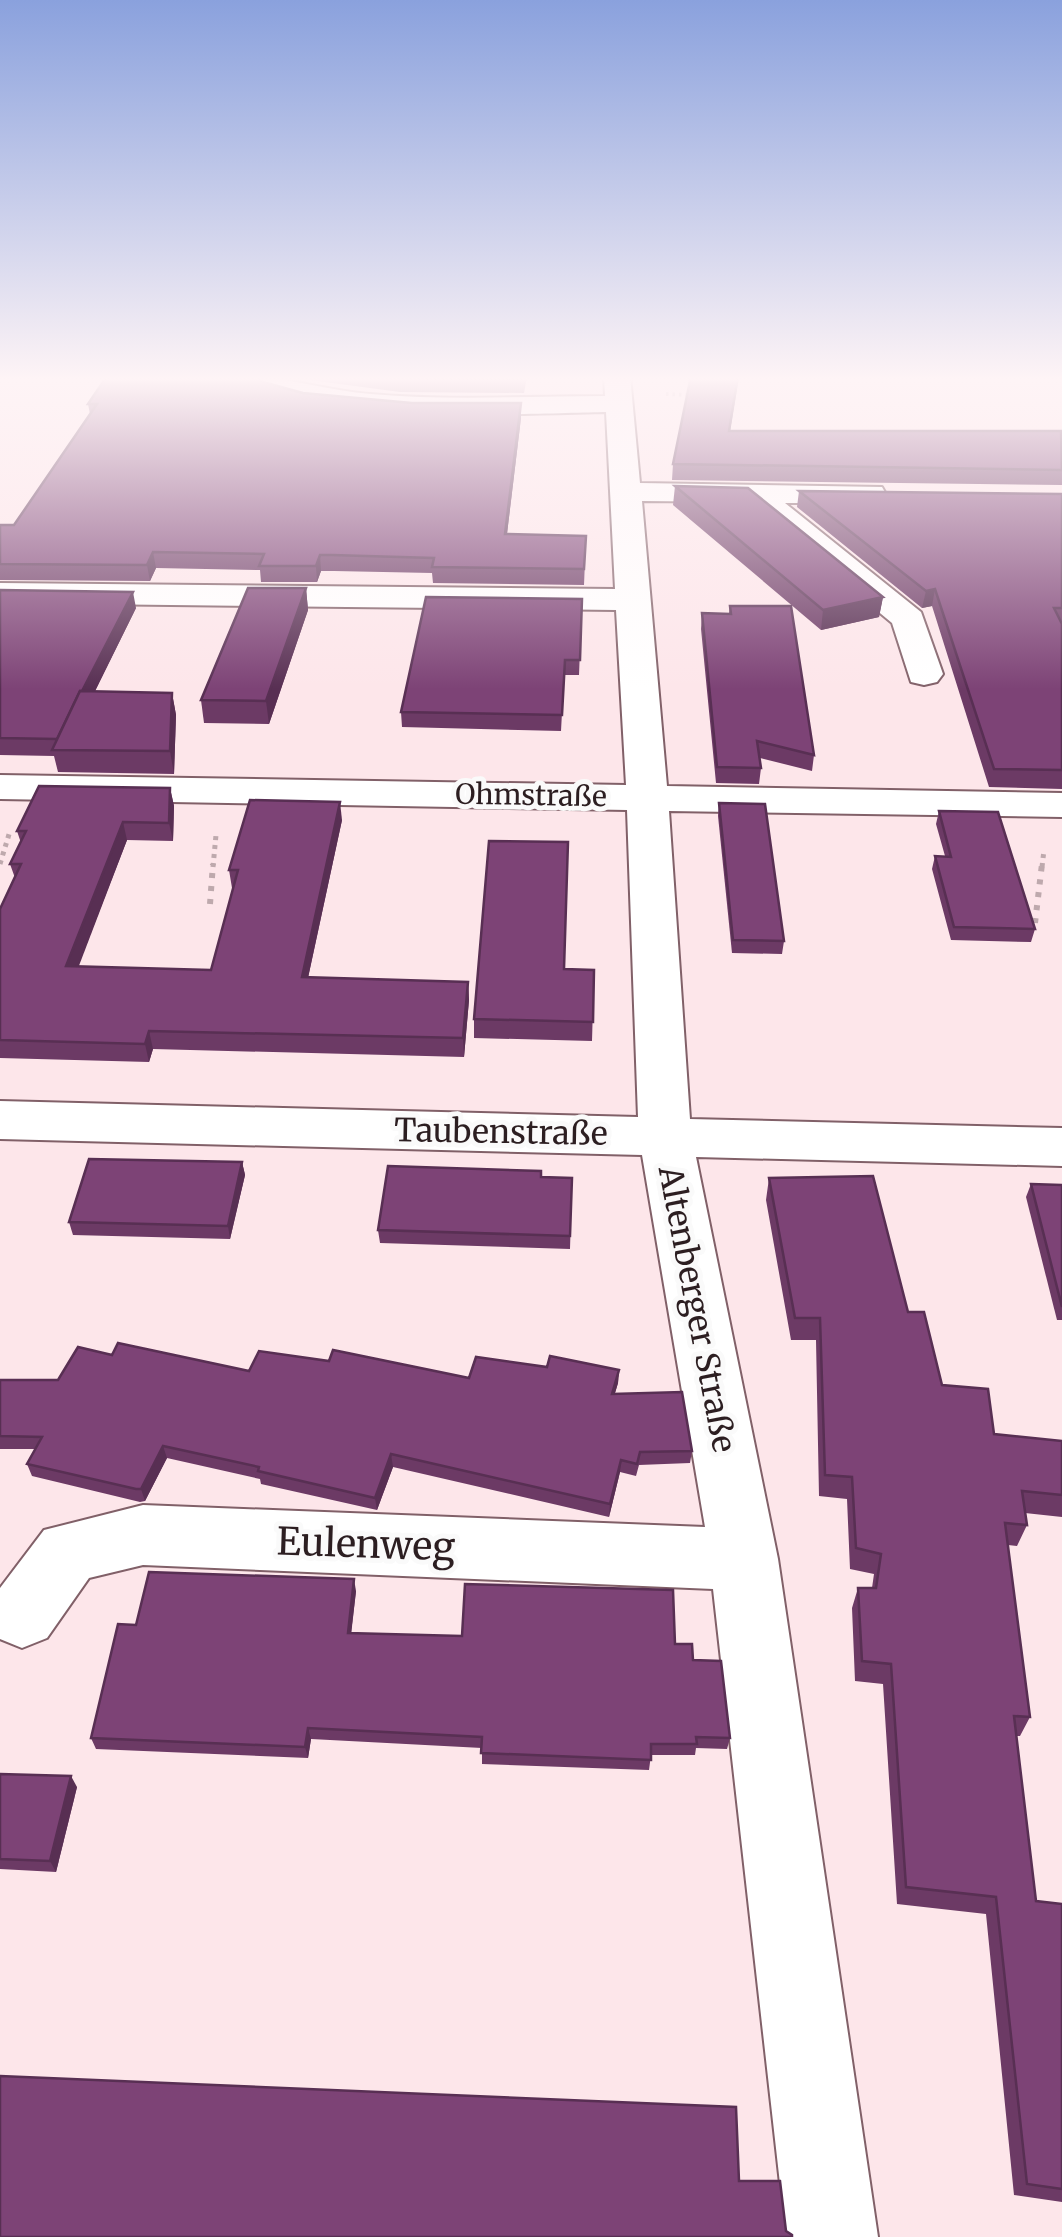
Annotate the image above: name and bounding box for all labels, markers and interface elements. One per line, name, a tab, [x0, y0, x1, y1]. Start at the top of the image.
street label: Ohmstraße	[455, 776, 607, 814]
street label: Taubenstraße	[394, 1110, 608, 1154]
street label: Altenberger Straße	[649, 1162, 744, 1456]
street label: Eulenweg	[276, 1517, 456, 1572]

